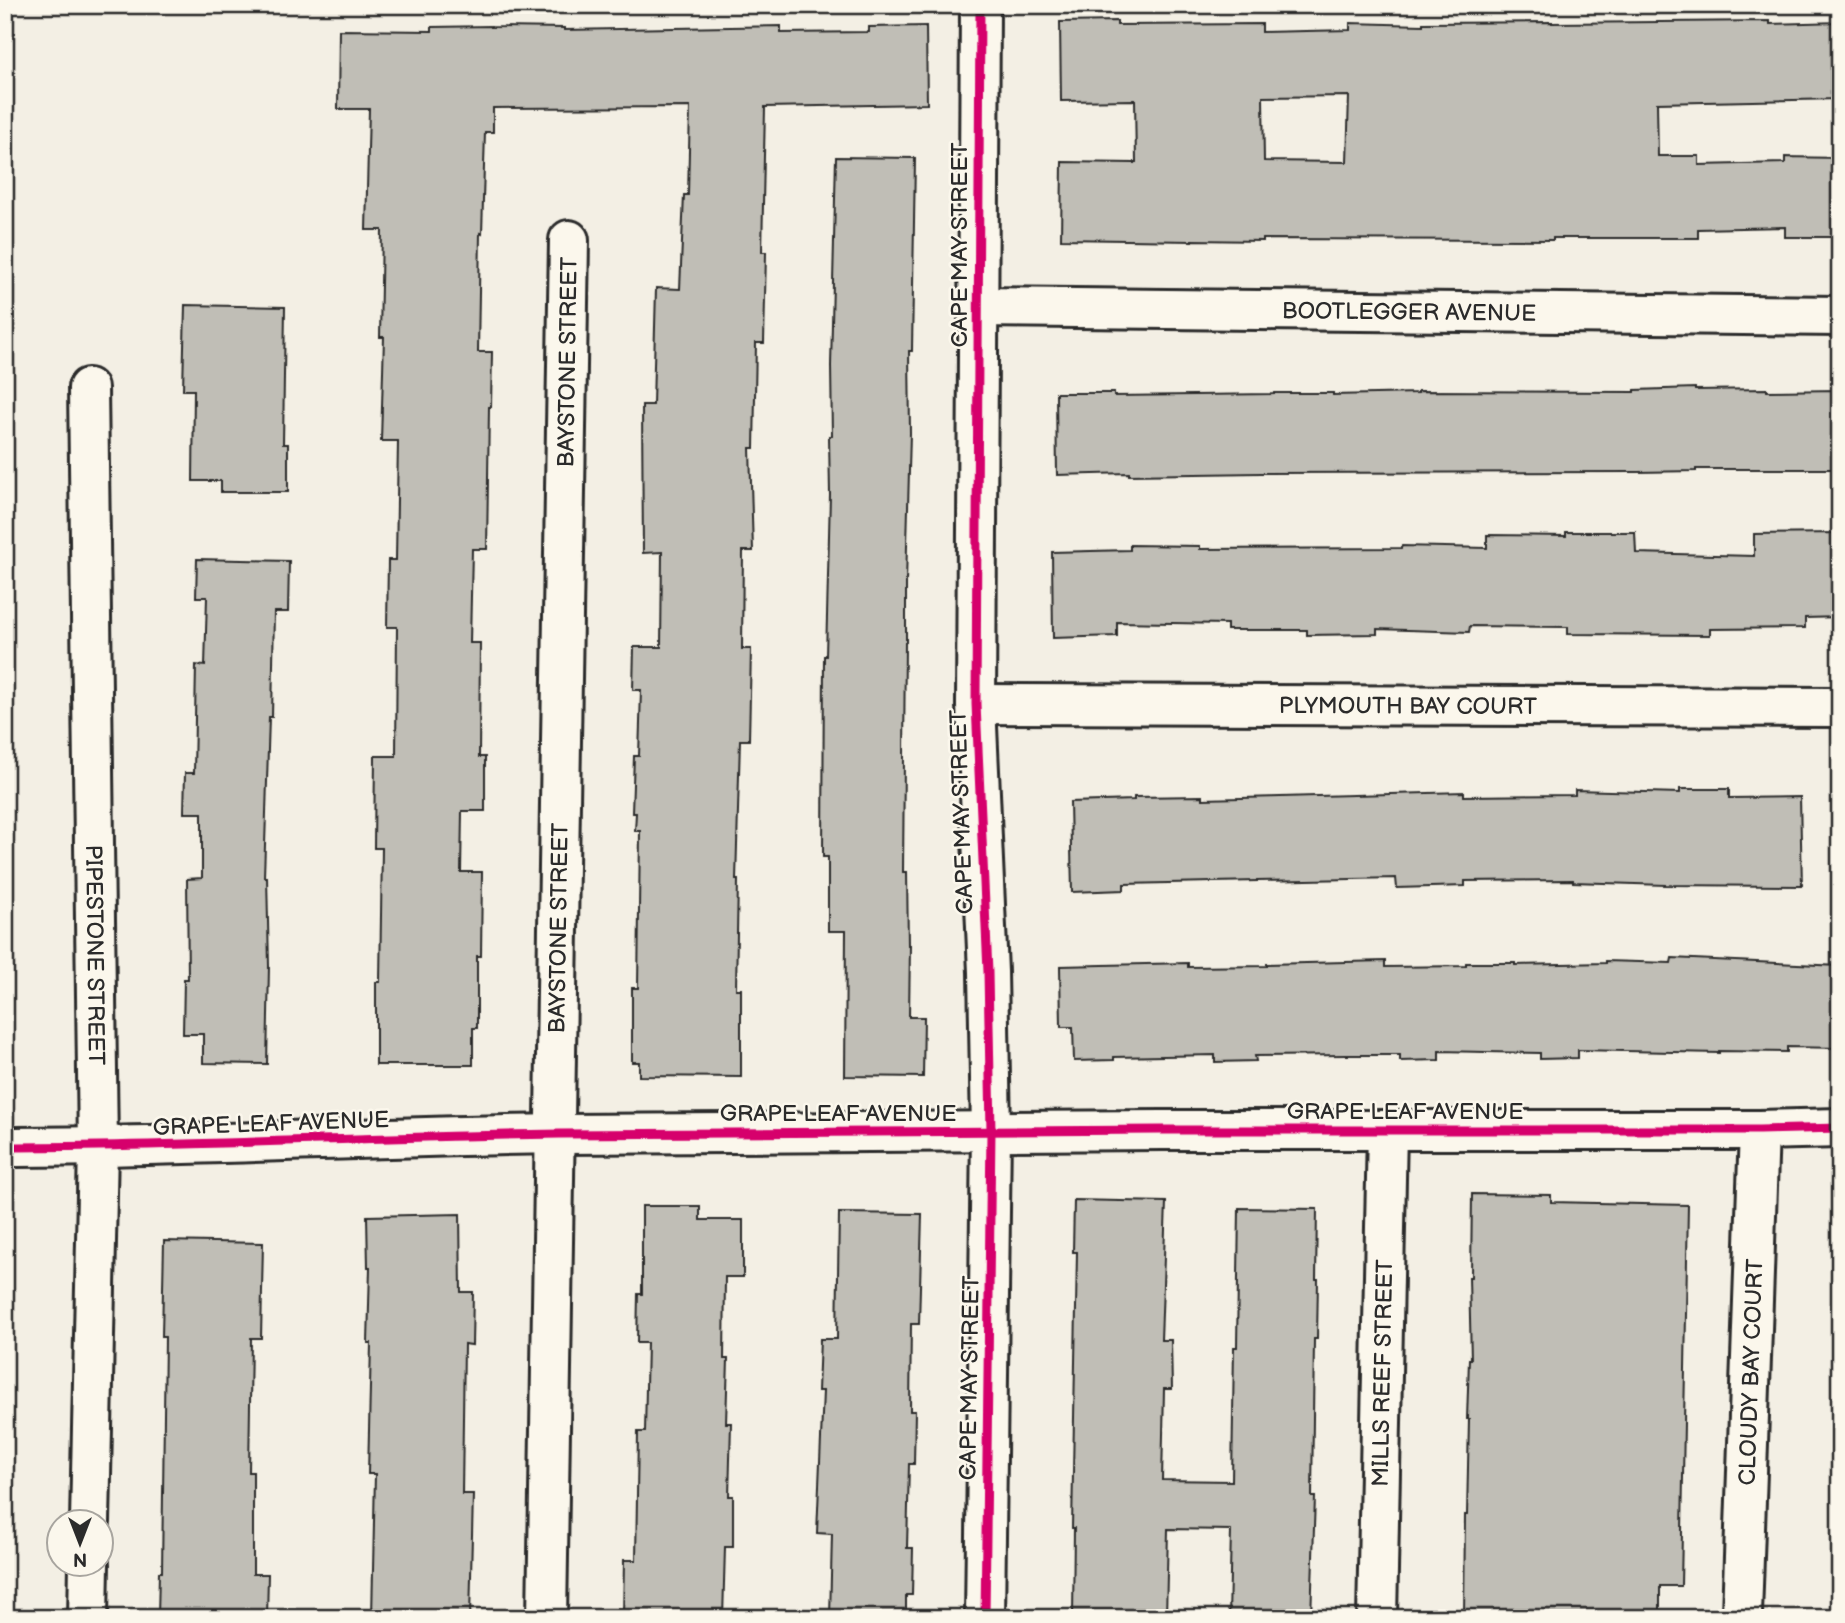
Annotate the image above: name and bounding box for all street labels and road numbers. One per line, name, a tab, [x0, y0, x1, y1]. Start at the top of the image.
street label: CAPE MAY STREET	[946, 142, 974, 347]
street label: BAYSTONE STREET	[552, 257, 584, 468]
street label: BOOTLEGGER AVENUE	[1282, 297, 1536, 328]
street label: PLYMOUTH BAY COURT	[1279, 692, 1537, 721]
street label: CAPE MAY STREET	[944, 709, 980, 915]
street label: BAYSTONE STREET	[543, 822, 575, 1034]
street label: PIPESTONE STREET	[79, 844, 110, 1066]
street label: GRAPE LEAF AVENUE	[1287, 1098, 1523, 1126]
street label: GRAPE LEAF AVENUE	[720, 1100, 956, 1128]
street label: GRAPE LEAF AVENUE	[152, 1106, 390, 1142]
street label: CLOUDY BAY COURT	[1734, 1258, 1769, 1486]
street label: MILLS REEF STREET	[1367, 1259, 1399, 1487]
street label: CAPE MAY STREET	[954, 1275, 986, 1481]

